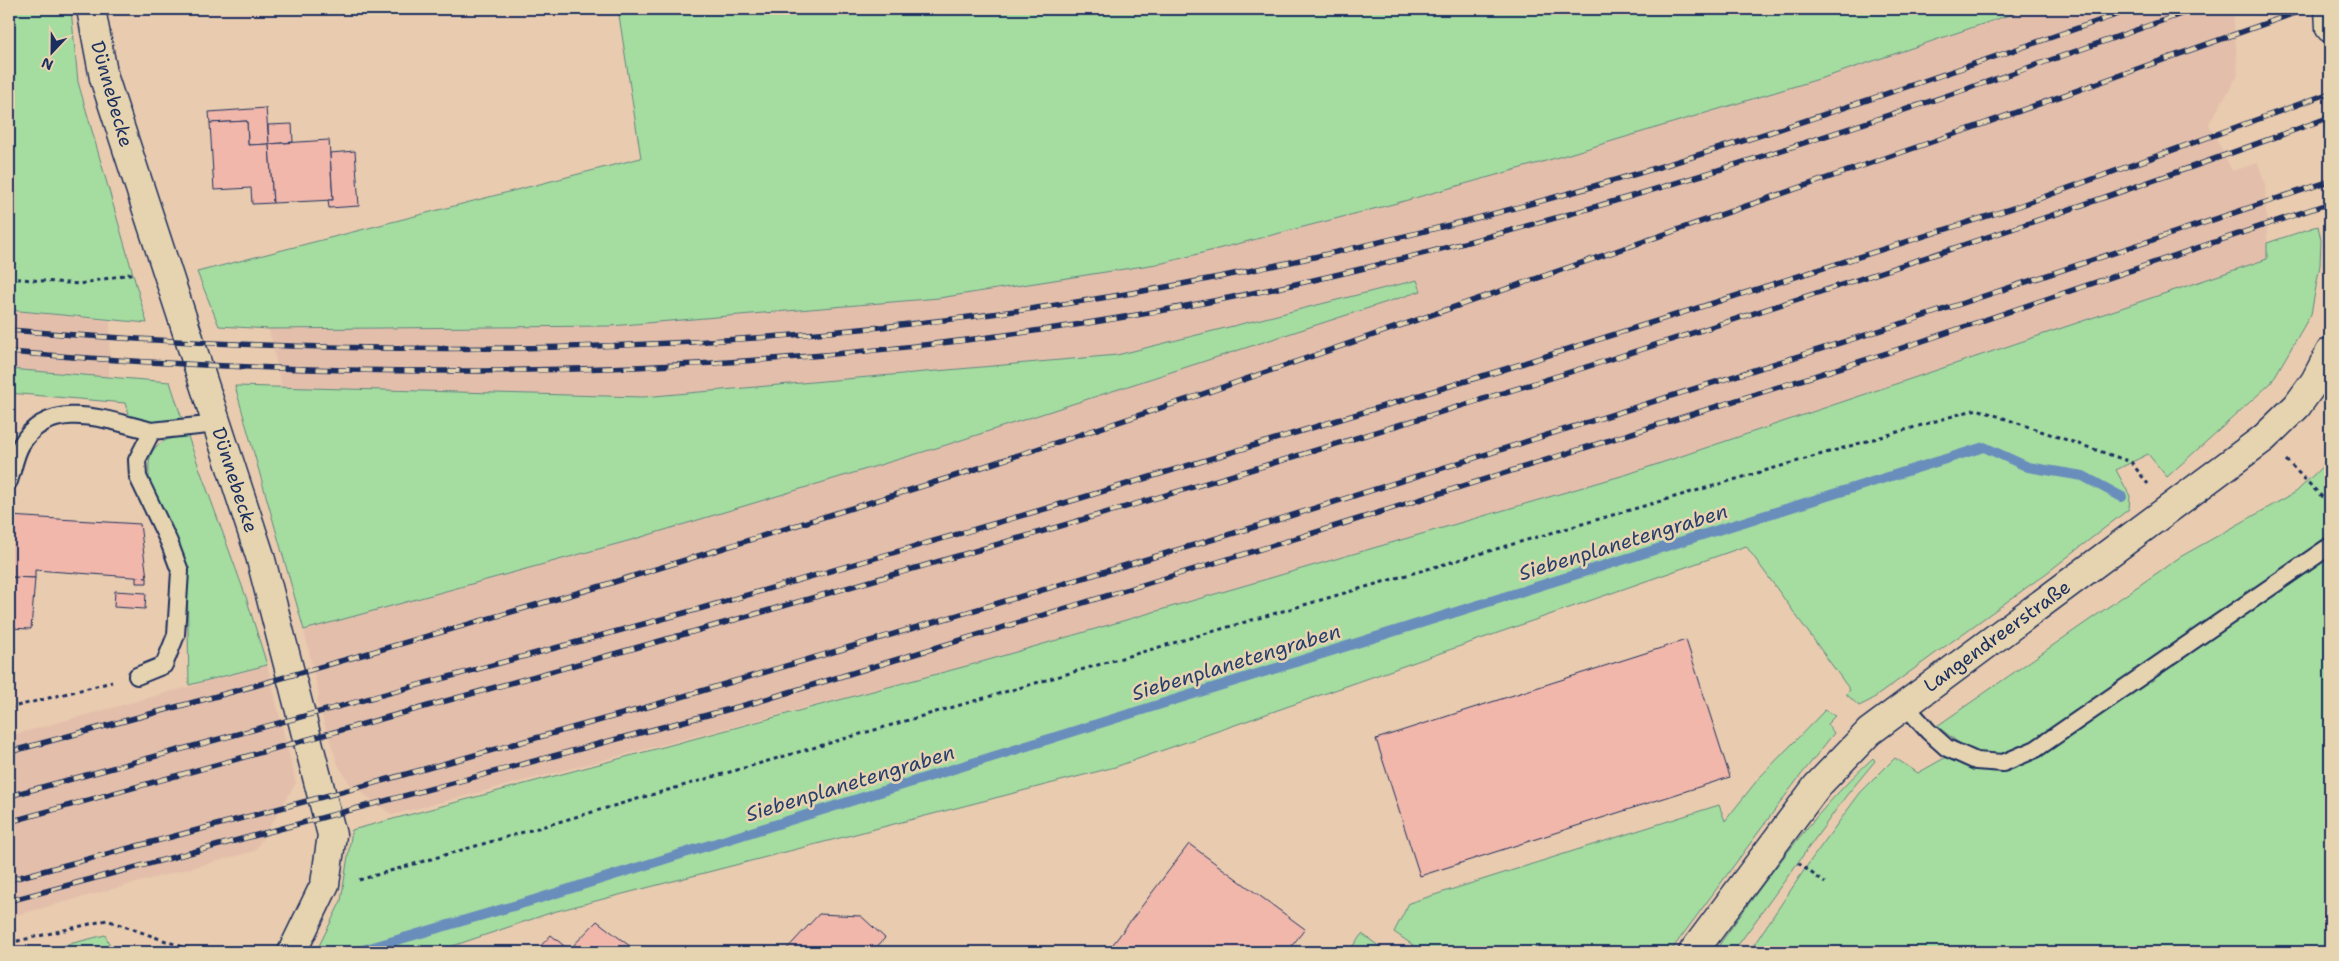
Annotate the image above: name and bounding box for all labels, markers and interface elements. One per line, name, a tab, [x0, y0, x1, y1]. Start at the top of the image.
north arrow	[28, 28, 78, 78]
street label: Dünnebecke	[85, 38, 139, 150]
text: N	[39, 54, 56, 74]
street label: Dünnebecke	[206, 424, 264, 536]
water label: Siebenplanetengraben	[1515, 498, 1731, 586]
street label: Langendreerstraße	[1918, 574, 2076, 698]
water label: Siebenplanetengraben	[1128, 618, 1344, 706]
water label: Siebenplanetengraben	[742, 739, 958, 827]

